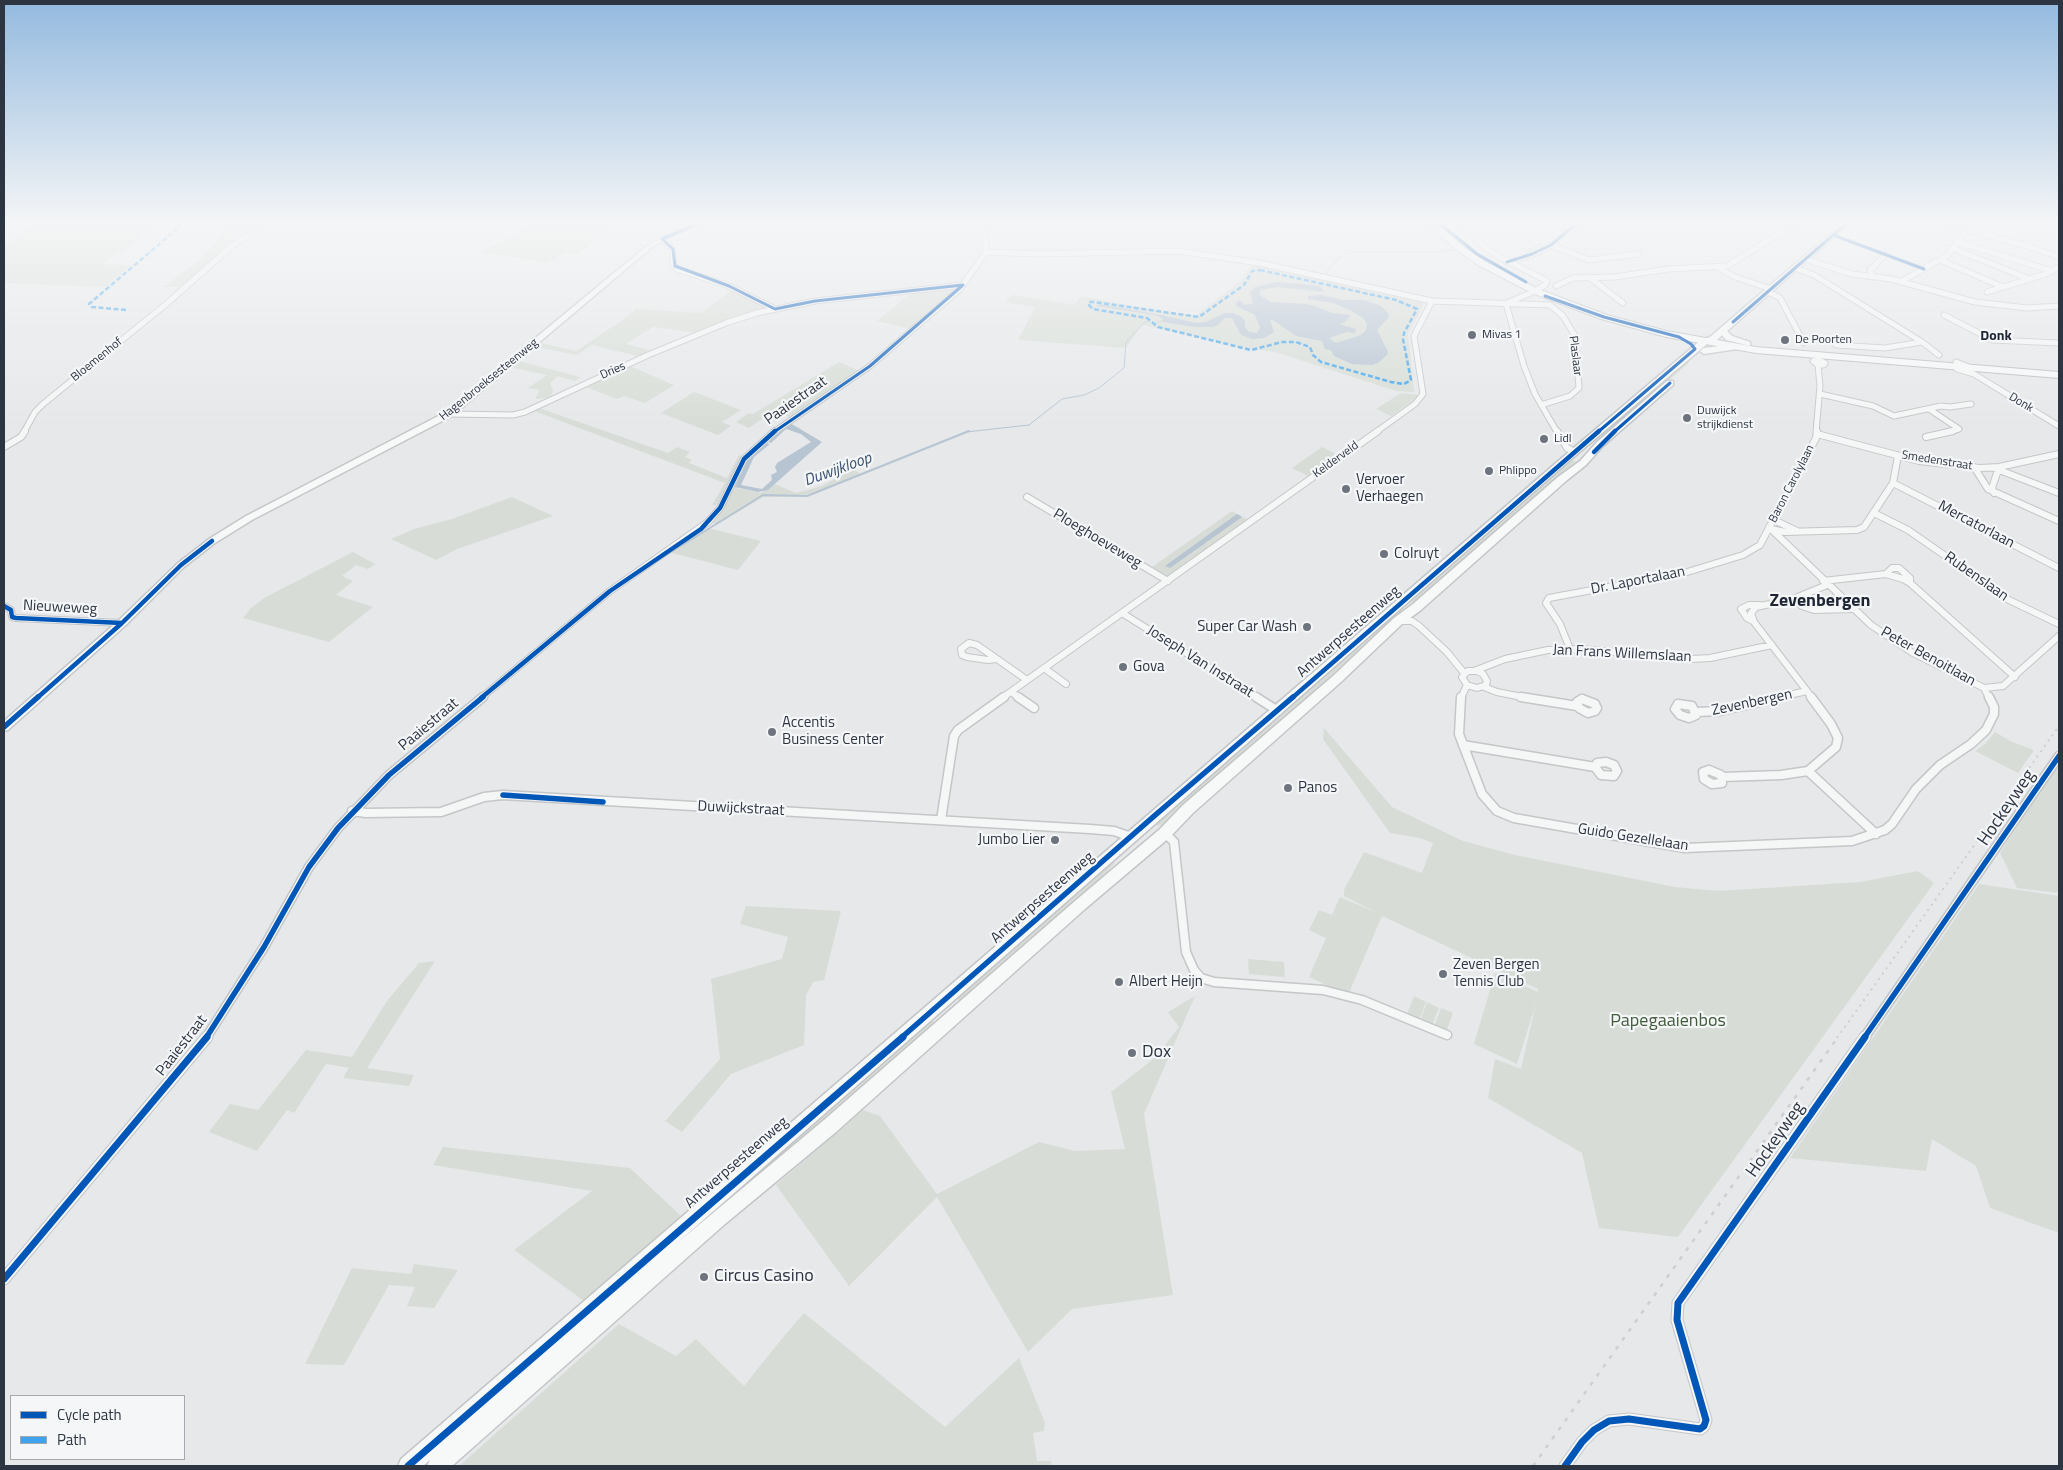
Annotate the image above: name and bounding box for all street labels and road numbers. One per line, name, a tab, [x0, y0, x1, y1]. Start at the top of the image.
street label: Bloemenhof	[68, 335, 126, 385]
street label: Plaslaar	[1565, 335, 1585, 377]
street label: Hagenbroeksesteenweg	[437, 336, 541, 424]
street label: Dries	[598, 359, 628, 383]
street label: Paaiestraat	[761, 373, 831, 429]
street label: Donk	[2006, 390, 2036, 416]
street label: Kelderveld	[1310, 439, 1362, 481]
street label: Baron Carolylaan	[1766, 443, 1818, 525]
street label: Smedenstraat	[1901, 448, 1973, 474]
street label: Mercatorlaan	[1935, 497, 2017, 553]
street label: Ploeghoeveweg	[1049, 505, 1145, 573]
street label: Rubenslaan	[1940, 548, 2012, 606]
street label: Dr. Laportalaan	[1589, 563, 1687, 599]
street label: Antwerpsesteenweg	[1294, 582, 1404, 682]
street label: Nieuweweg	[22, 597, 98, 619]
street label: Joseph Van Instraat	[1143, 622, 1257, 702]
street label: Peter Benoitlaan	[1877, 624, 1979, 690]
street label: Jan Frans Willemslaan	[1552, 641, 1692, 667]
street label: Zevenbergen	[1710, 686, 1794, 720]
street label: Paaiestraat	[395, 695, 463, 755]
street label: Hockeyweg	[1974, 766, 2040, 850]
street label: Duwijckstraat	[697, 798, 785, 820]
street label: Guido Gezellelaan	[1576, 820, 1690, 856]
street label: Antwerpsesteenweg	[988, 848, 1098, 948]
street label: Paaiestraat	[153, 1012, 211, 1080]
street label: Hockeyweg	[1742, 1098, 1810, 1182]
street label: Antwerpsesteenweg	[682, 1113, 792, 1213]

